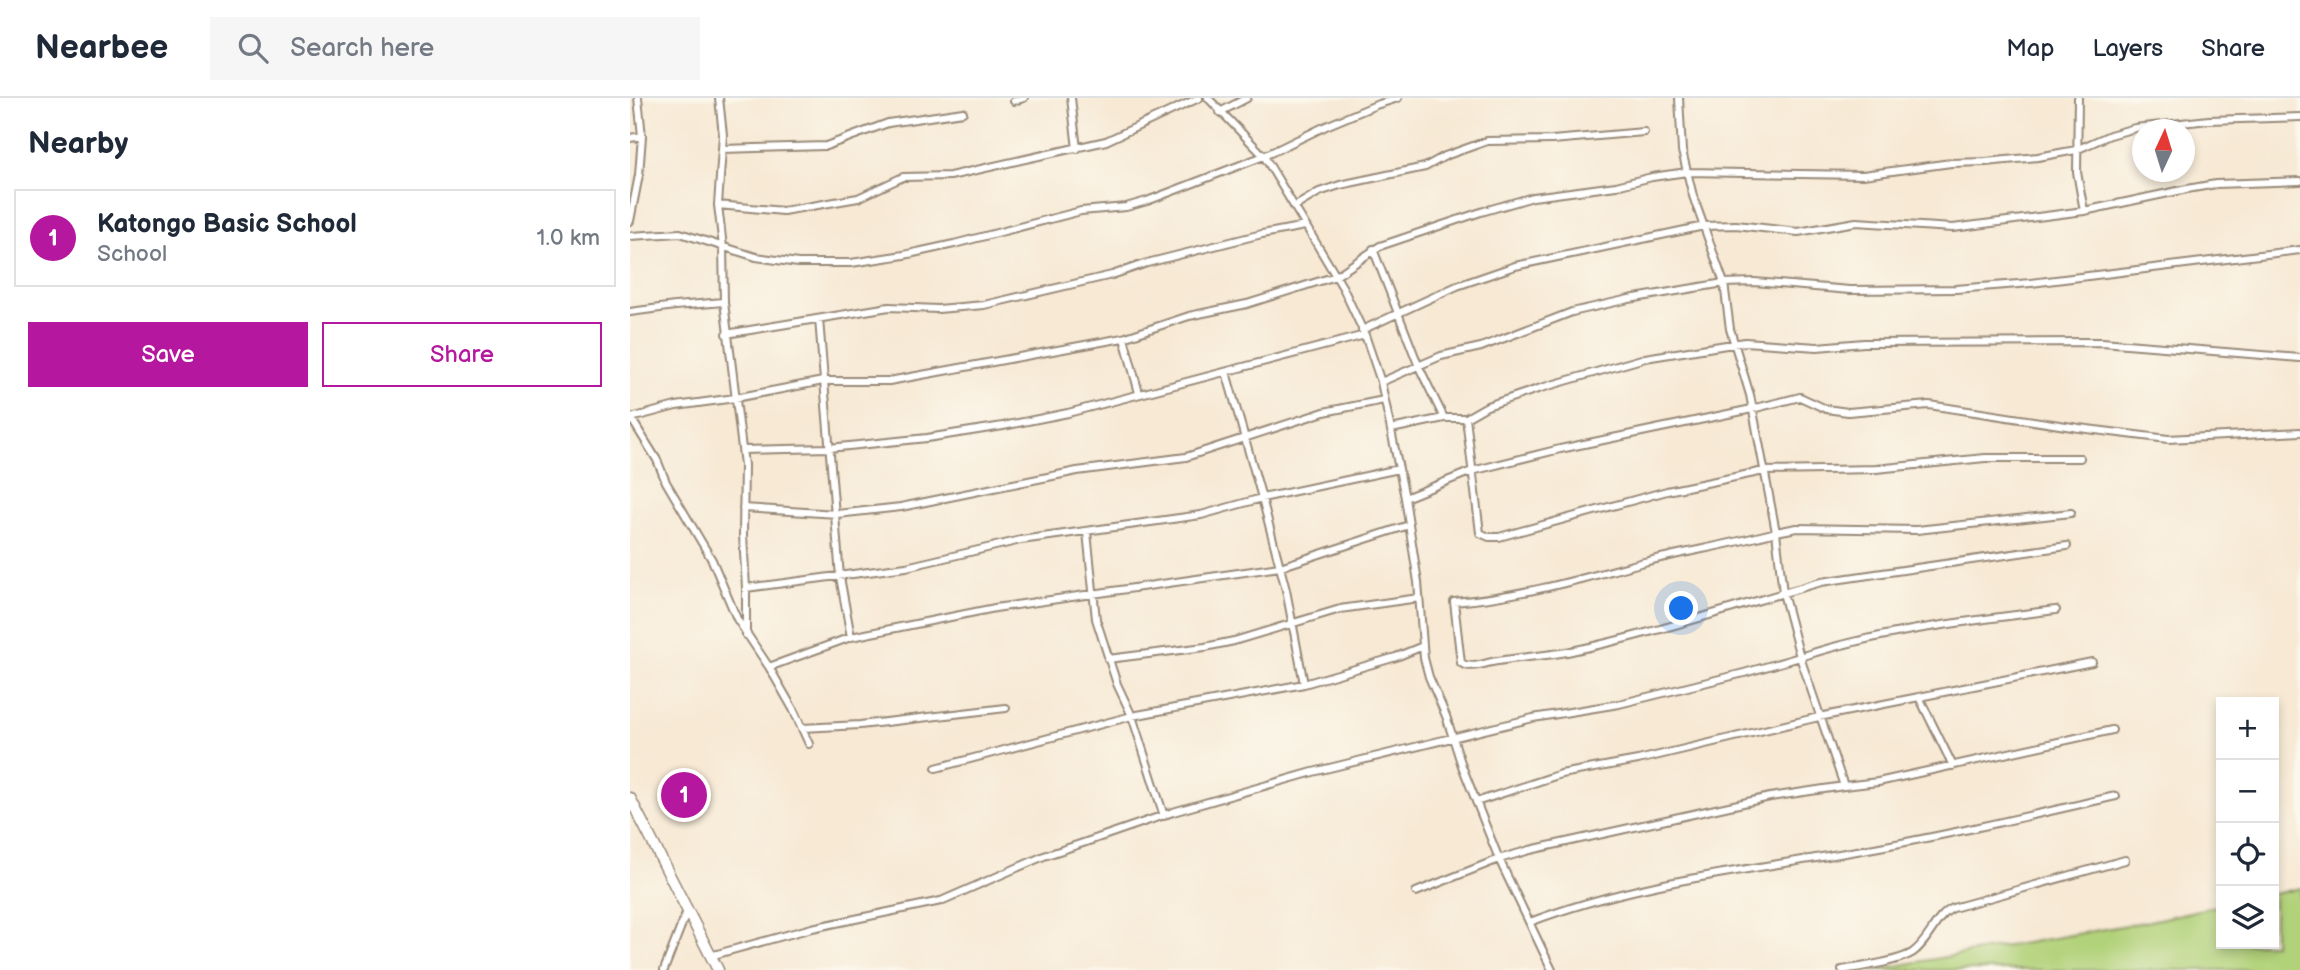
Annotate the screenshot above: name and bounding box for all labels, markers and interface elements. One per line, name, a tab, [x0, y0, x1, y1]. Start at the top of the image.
search box	[210, 17, 700, 80]
text: Nearbee	[35, 28, 168, 68]
icon: search	[234, 29, 272, 67]
text: Search here	[290, 33, 434, 64]
text: Map	[2006, 34, 2054, 63]
text: Layers	[2092, 34, 2163, 63]
text: Share	[2201, 34, 2265, 63]
north arrow	[2132, 119, 2195, 182]
text: Nearby	[28, 126, 128, 162]
text: Katongo Basic School	[97, 209, 357, 240]
text: 1	[48, 224, 58, 252]
text: 1.0 km	[537, 224, 600, 252]
text: School	[97, 240, 167, 268]
button: Save	[28, 322, 308, 387]
button: Share	[322, 322, 602, 387]
your location	[1664, 591, 1698, 625]
map controls	[2216, 697, 2279, 949]
button: +	[2216, 697, 2279, 760]
button: −	[2216, 760, 2279, 823]
pin: 1	[661, 769, 707, 821]
button: locate	[2216, 823, 2279, 886]
button: layers	[2216, 886, 2279, 949]

